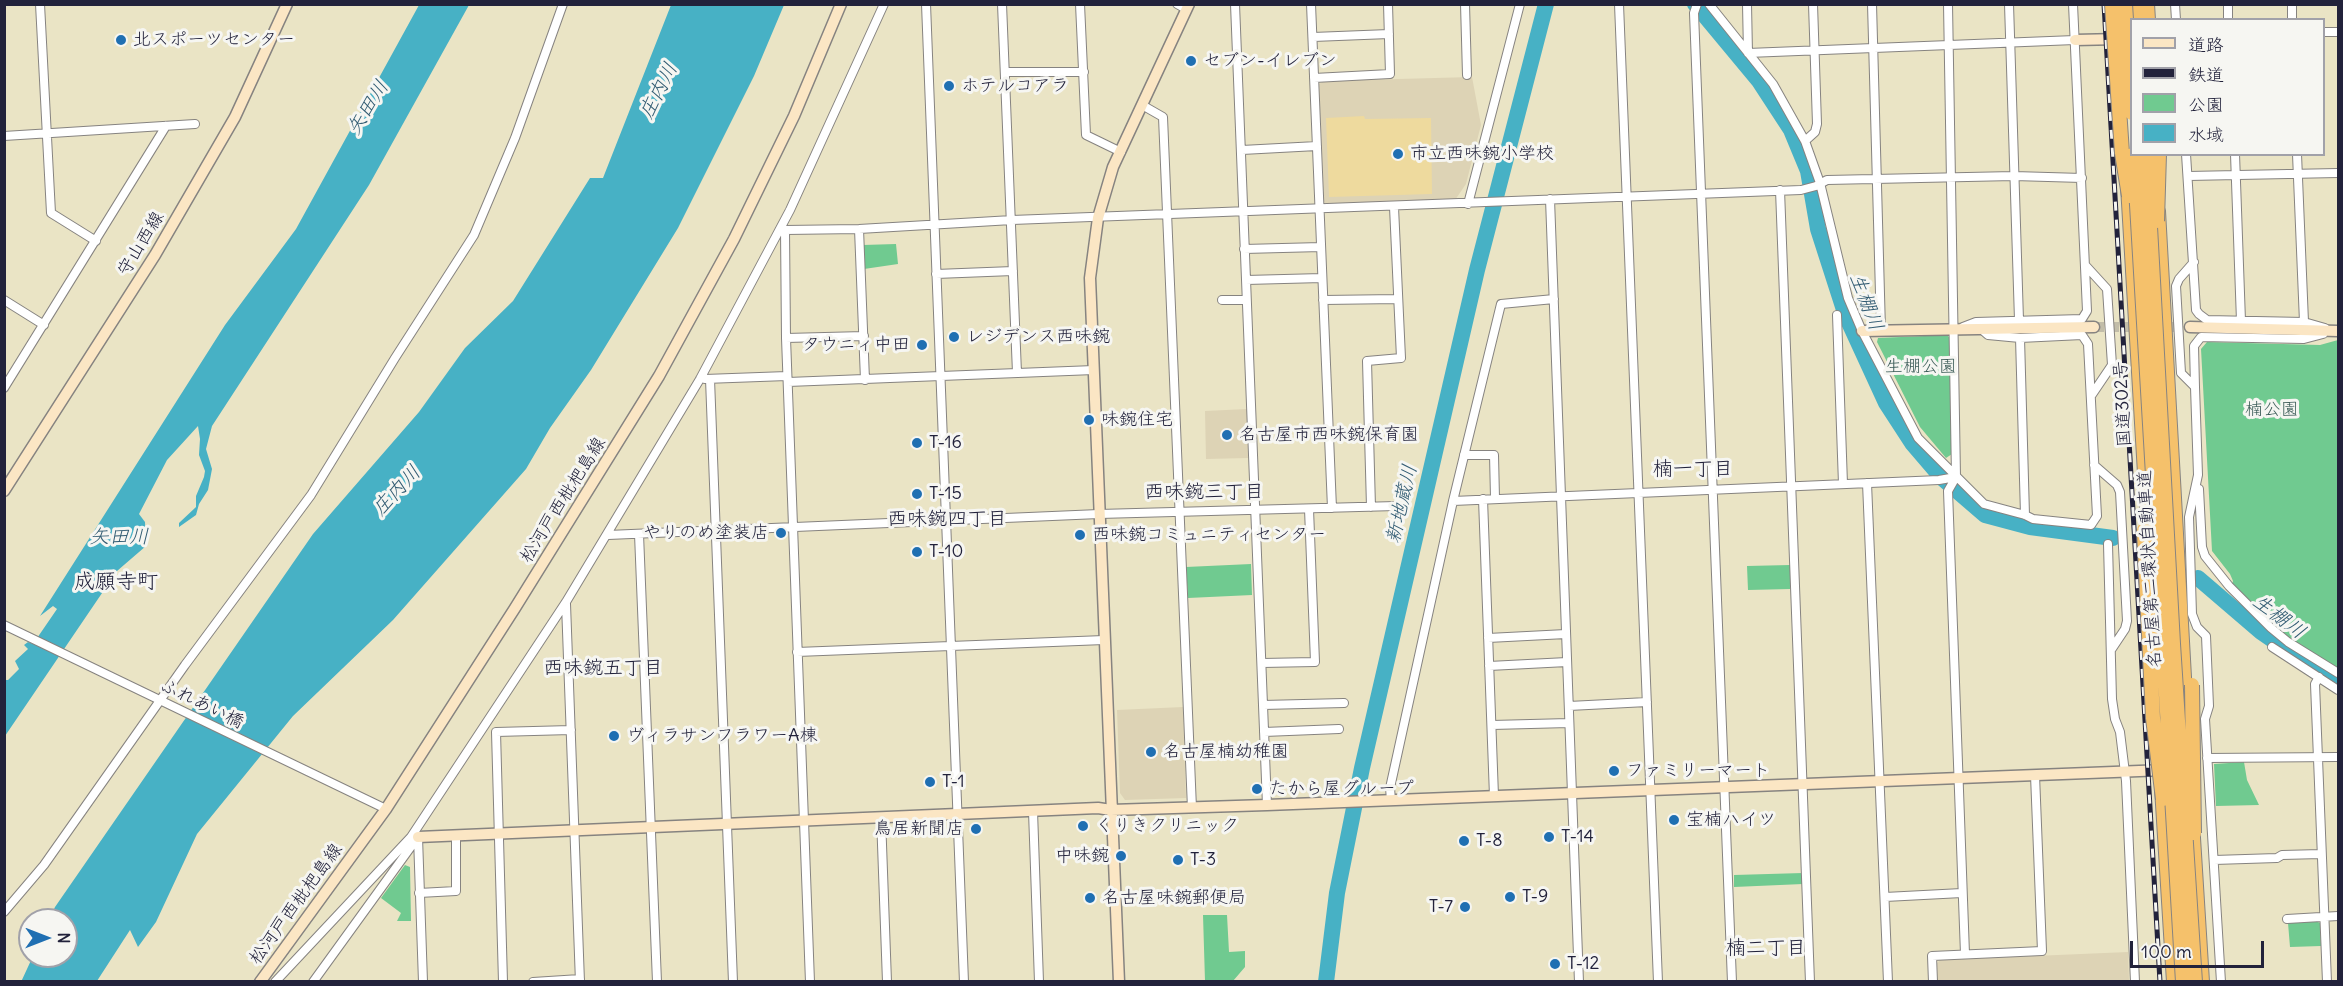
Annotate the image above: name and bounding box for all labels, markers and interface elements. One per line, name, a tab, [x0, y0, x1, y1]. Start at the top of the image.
legend	[2130, 18, 2325, 156]
place label: 北スポーツセンター	[133, 29, 295, 51]
marker: 北スポーツセンター	[114, 33, 128, 47]
text: 道路	[2188, 33, 2224, 56]
place label: セブン-イレブン	[1203, 50, 1337, 72]
marker: セブン-イレブン	[1184, 54, 1198, 68]
water label: 庄内川	[635, 59, 683, 123]
text: 鉄道	[2188, 63, 2224, 86]
place label: ホテルコアラ	[961, 75, 1069, 97]
water label: 矢田川	[342, 76, 394, 140]
marker: ホテルコアラ	[942, 79, 956, 93]
text: 公園	[2188, 93, 2224, 116]
text: 水域	[2188, 123, 2224, 146]
place label: 市立西味鋺小学校	[1410, 143, 1554, 165]
marker: 市立西味鋺小学校	[1391, 147, 1405, 161]
street label: 守山西線	[113, 208, 169, 280]
water label: 生棚川	[1844, 270, 1888, 334]
place label: レジデンス西味鋺	[966, 326, 1110, 348]
marker: レジデンス西味鋺	[947, 330, 961, 344]
place label: タウニィ中田	[802, 334, 910, 356]
marker: タウニィ中田	[915, 338, 929, 352]
park label: 生棚公園	[1885, 356, 1957, 378]
street label: 国道302号	[2110, 361, 2136, 447]
park label: 楠公園	[2245, 399, 2299, 421]
place label: 味鋺住宅	[1101, 409, 1173, 431]
marker: 味鋺住宅	[1082, 413, 1096, 427]
place label: 名古屋市西味鋺保育園	[1239, 424, 1419, 446]
marker: 名古屋市西味鋺保育園	[1220, 428, 1234, 442]
place label: T-16	[929, 432, 962, 454]
street label: 松河戸西枇杷島線	[516, 433, 610, 567]
marker: T-16	[910, 436, 924, 450]
district label: 楠一丁目	[1653, 457, 1733, 481]
water label: 庄内川	[368, 461, 426, 521]
water label: 新地蔵川	[1381, 462, 1423, 546]
street label: 名古屋第二環状自動車道	[2134, 470, 2166, 668]
district label: 西味鋺三丁目	[1144, 480, 1264, 504]
place label: T-15	[929, 483, 962, 505]
marker: T-15	[910, 487, 924, 501]
district label: 西味鋺四丁目	[887, 507, 1007, 531]
place label: やりのめ塗装店	[643, 522, 769, 544]
place label: 西味鋺コミュニティセンター	[1092, 524, 1326, 546]
water label: 矢田川	[89, 525, 149, 549]
marker: やりのめ塗装店	[774, 526, 788, 540]
marker: 西味鋺コミュニティセンター	[1073, 528, 1087, 542]
place label: T-10	[929, 541, 963, 563]
marker: T-10	[910, 545, 924, 559]
district label: 成願寺町	[74, 569, 158, 595]
water label: 生棚川	[2248, 589, 2310, 645]
district label: 西味鋺五丁目	[543, 656, 663, 680]
street label: ふれあい橋	[157, 675, 247, 733]
place label: ヴィラサンフラワーA棟	[626, 725, 818, 747]
marker: ヴィラサンフラワーA棟	[607, 729, 621, 743]
place label: 名古屋楠幼稚園	[1163, 741, 1289, 763]
marker: 名古屋楠幼稚園	[1144, 745, 1158, 759]
place label: ファミリーマート	[1626, 760, 1770, 782]
marker: ファミリーマート	[1607, 764, 1621, 778]
place label: T-1	[942, 771, 965, 793]
marker: T-1	[923, 775, 937, 789]
place label: たから屋グループ	[1269, 778, 1414, 800]
marker: たから屋グループ	[1250, 782, 1264, 796]
place label: 宝楠ハイツ	[1686, 809, 1776, 831]
marker: 宝楠ハイツ	[1667, 813, 1681, 827]
place label: くりきクリニック	[1095, 815, 1239, 837]
place label: 鳥居新聞店	[874, 818, 964, 840]
marker: くりきクリニック	[1076, 819, 1090, 833]
marker: 鳥居新聞店	[969, 822, 983, 836]
place label: T-14	[1561, 826, 1594, 848]
place label: T-8	[1476, 830, 1503, 852]
marker: T-14	[1542, 830, 1556, 844]
marker: T-8	[1457, 834, 1471, 848]
street label: 松河戸西枇杷島線	[245, 839, 347, 969]
place label: 中味鋺	[1055, 845, 1109, 867]
marker: 中味鋺	[1114, 849, 1128, 863]
place label: T-3	[1190, 849, 1216, 871]
marker: T-3	[1171, 853, 1185, 867]
place label: T-9	[1522, 886, 1548, 908]
place label: 名古屋味鋺郵便局	[1102, 887, 1246, 909]
marker: T-9	[1503, 890, 1517, 904]
marker: 名古屋味鋺郵便局	[1083, 891, 1097, 905]
place label: T-7	[1429, 896, 1453, 918]
marker: T-7	[1458, 900, 1472, 914]
north arrow	[18, 908, 78, 968]
scale bar	[2133, 929, 2266, 967]
text: N	[54, 932, 74, 944]
district label: 楠二丁目	[1726, 936, 1806, 960]
text: 100 m	[2141, 940, 2192, 963]
place label: T-12	[1567, 953, 1599, 975]
marker: T-12	[1548, 957, 1562, 971]

